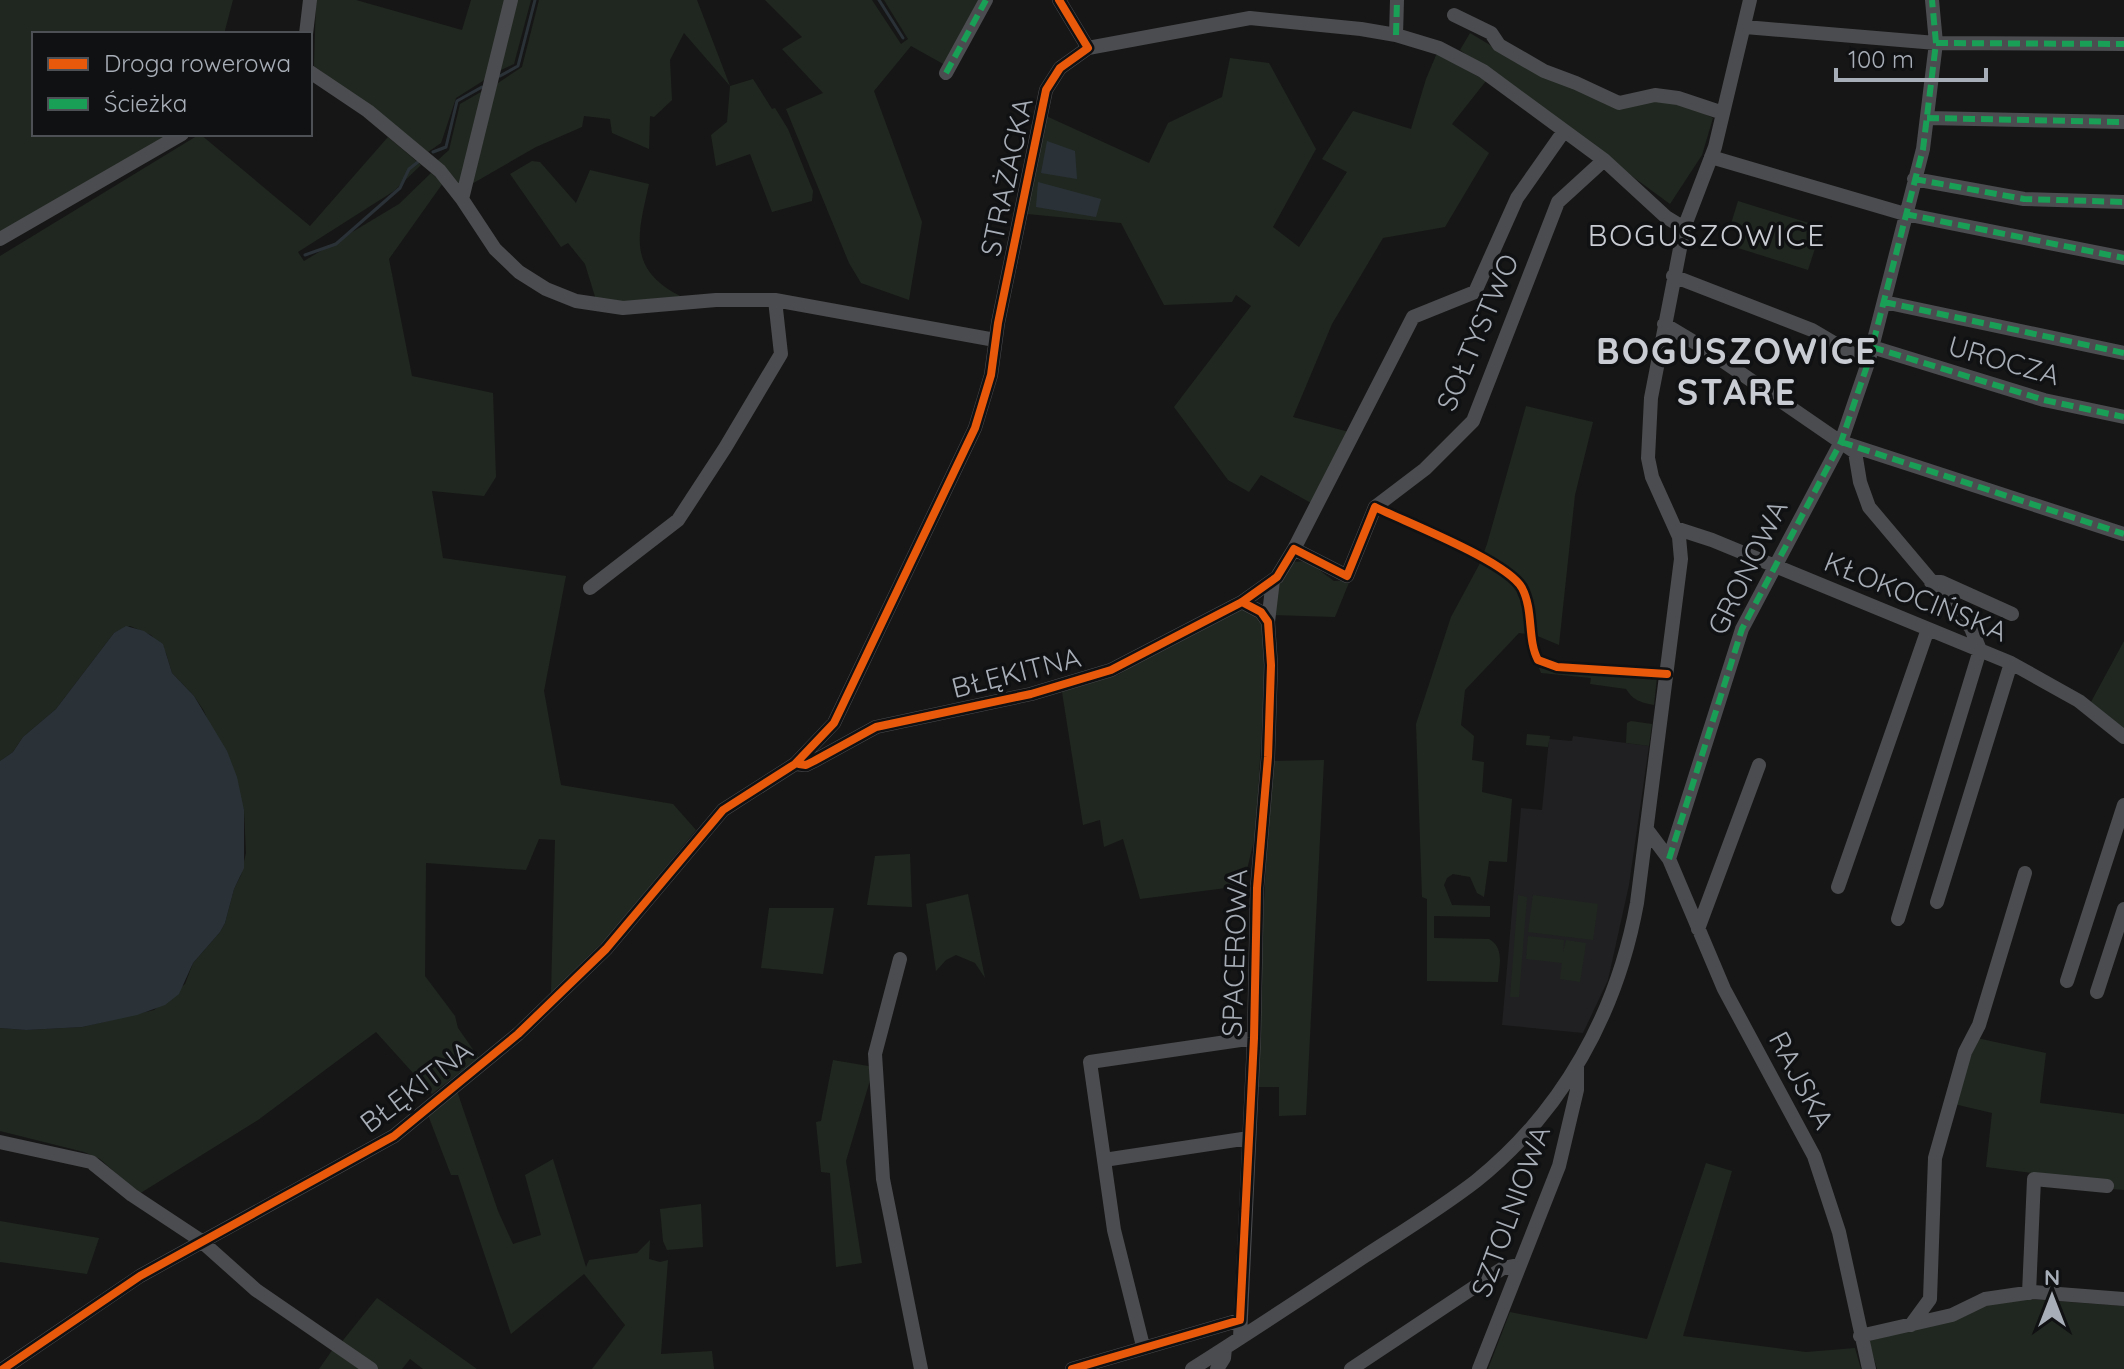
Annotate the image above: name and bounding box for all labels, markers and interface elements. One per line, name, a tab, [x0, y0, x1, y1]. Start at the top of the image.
legend	[32, 32, 312, 136]
scale bar	[1836, 32, 1986, 82]
text: 100 m	[1848, 44, 1914, 74]
text: Droga rowerowa	[104, 48, 291, 78]
text: Ścieżka	[104, 88, 187, 118]
street label: STRAŻACKA	[972, 95, 1040, 259]
district label: BOGUSZOWICE	[1588, 216, 1826, 254]
street label: SOŁTYSTWO	[1428, 248, 1526, 416]
street label: UROCZA	[1944, 327, 2064, 393]
district label: BOGUSZOWICE STARE	[1596, 328, 1878, 414]
street label: GRONOWA	[1699, 494, 1795, 640]
street label: KŁOKOCIŃSKA	[1819, 543, 2013, 649]
street label: BŁĘKITNA	[948, 639, 1084, 705]
street label: SPACEROWA	[1214, 869, 1254, 1037]
street label: RAJSKA	[1762, 1025, 1842, 1135]
street label: BŁĘKITNA	[353, 1032, 479, 1140]
street label: SZTOLNIOWA	[1463, 1121, 1557, 1301]
north arrow	[2012, 1257, 2092, 1337]
text: N	[2044, 1263, 2060, 1291]

